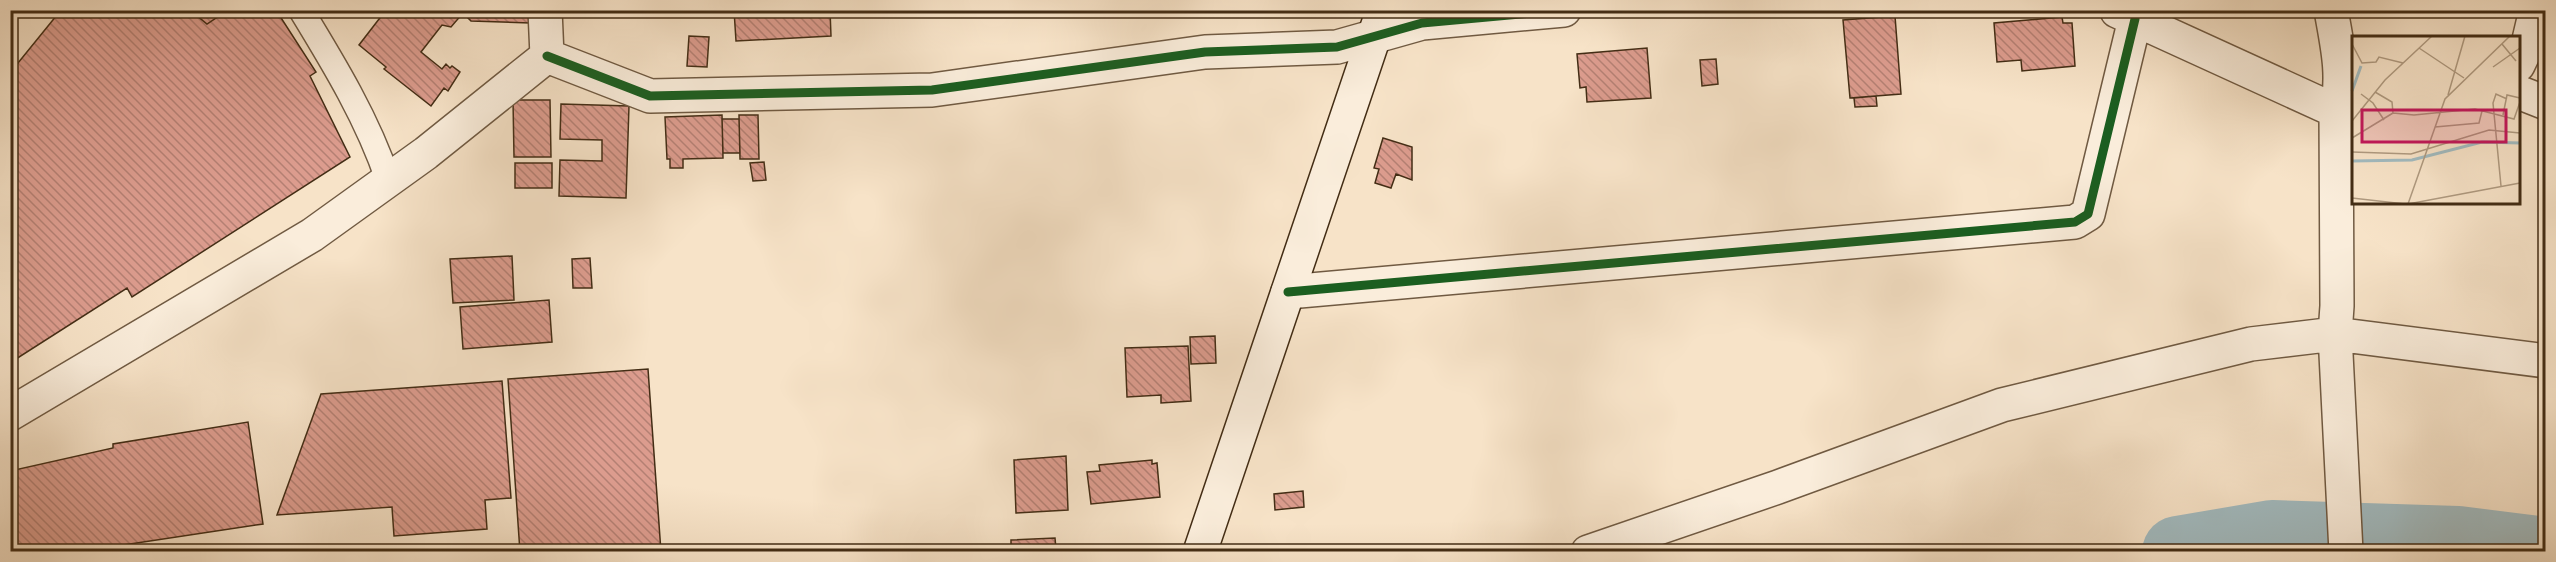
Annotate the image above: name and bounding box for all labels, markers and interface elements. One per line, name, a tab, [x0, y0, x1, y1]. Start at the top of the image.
inset map	[2352, 36, 2520, 204]

